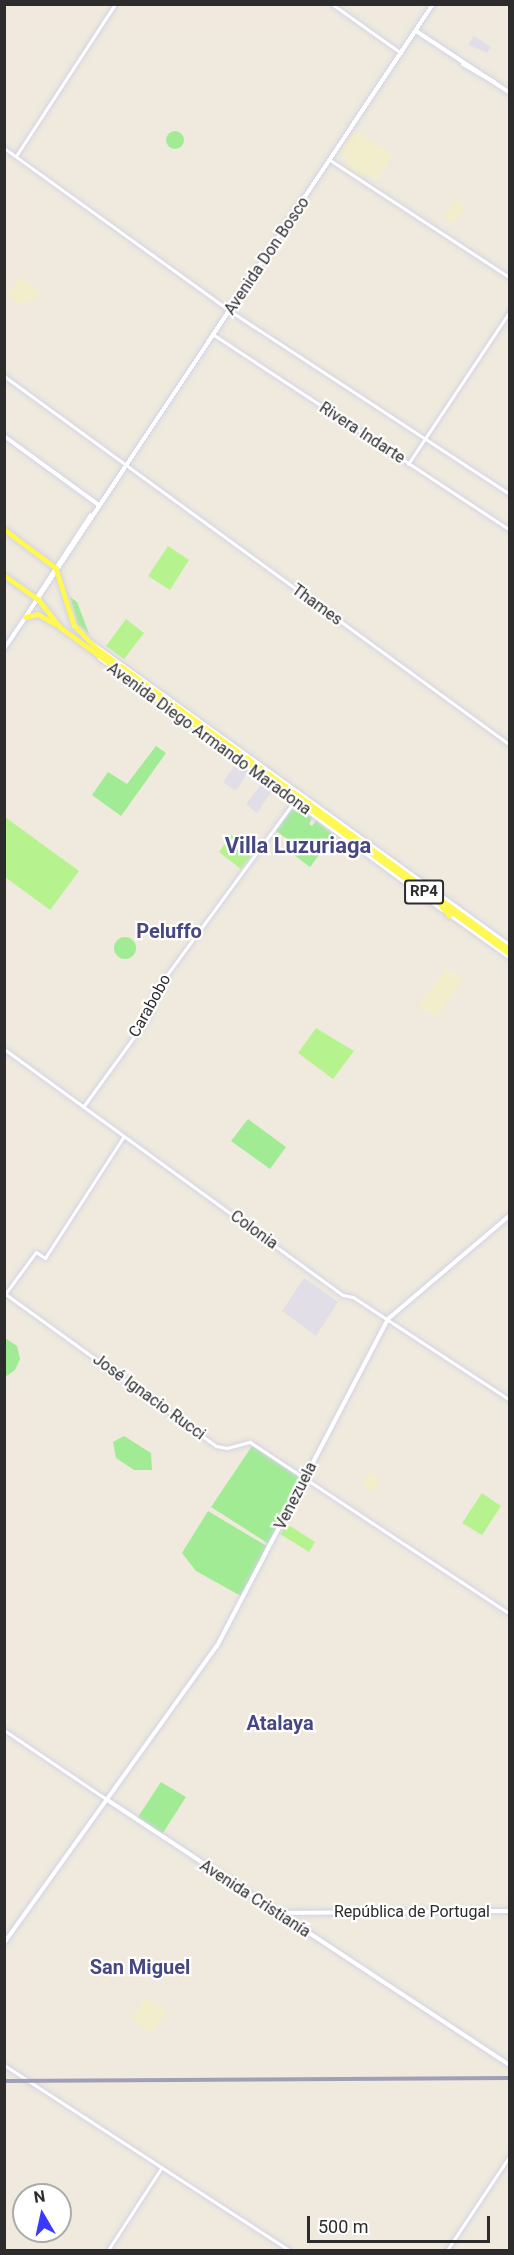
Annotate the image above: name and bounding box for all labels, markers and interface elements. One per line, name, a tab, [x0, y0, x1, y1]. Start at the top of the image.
street label: Avenida Don Bosco	[220, 193, 314, 319]
street label: Rivera Indarte	[316, 398, 408, 468]
street label: Thames	[288, 580, 346, 630]
street label: Avenida Diego Armando Maradona	[103, 659, 315, 819]
district label: Villa Luzuriaga	[225, 833, 371, 859]
road number: RP4	[403, 880, 445, 904]
district label: Peluffo	[136, 919, 202, 943]
street label: Carabobo	[125, 971, 175, 1041]
street label: Colonia	[227, 1206, 281, 1254]
street label: José Ignacio Rucci	[89, 1350, 209, 1444]
street label: Venezuela	[271, 1459, 321, 1533]
district label: Atalaya	[246, 1711, 314, 1735]
street label: Avenida Cristianía	[196, 1856, 314, 1942]
street label: República de Portugal	[334, 1902, 490, 1922]
district label: San Miguel	[90, 1955, 190, 1979]
north arrow	[12, 2183, 72, 2243]
text: N	[32, 2186, 46, 2207]
scale bar	[310, 2204, 493, 2242]
text: 500 m	[318, 2216, 369, 2237]

